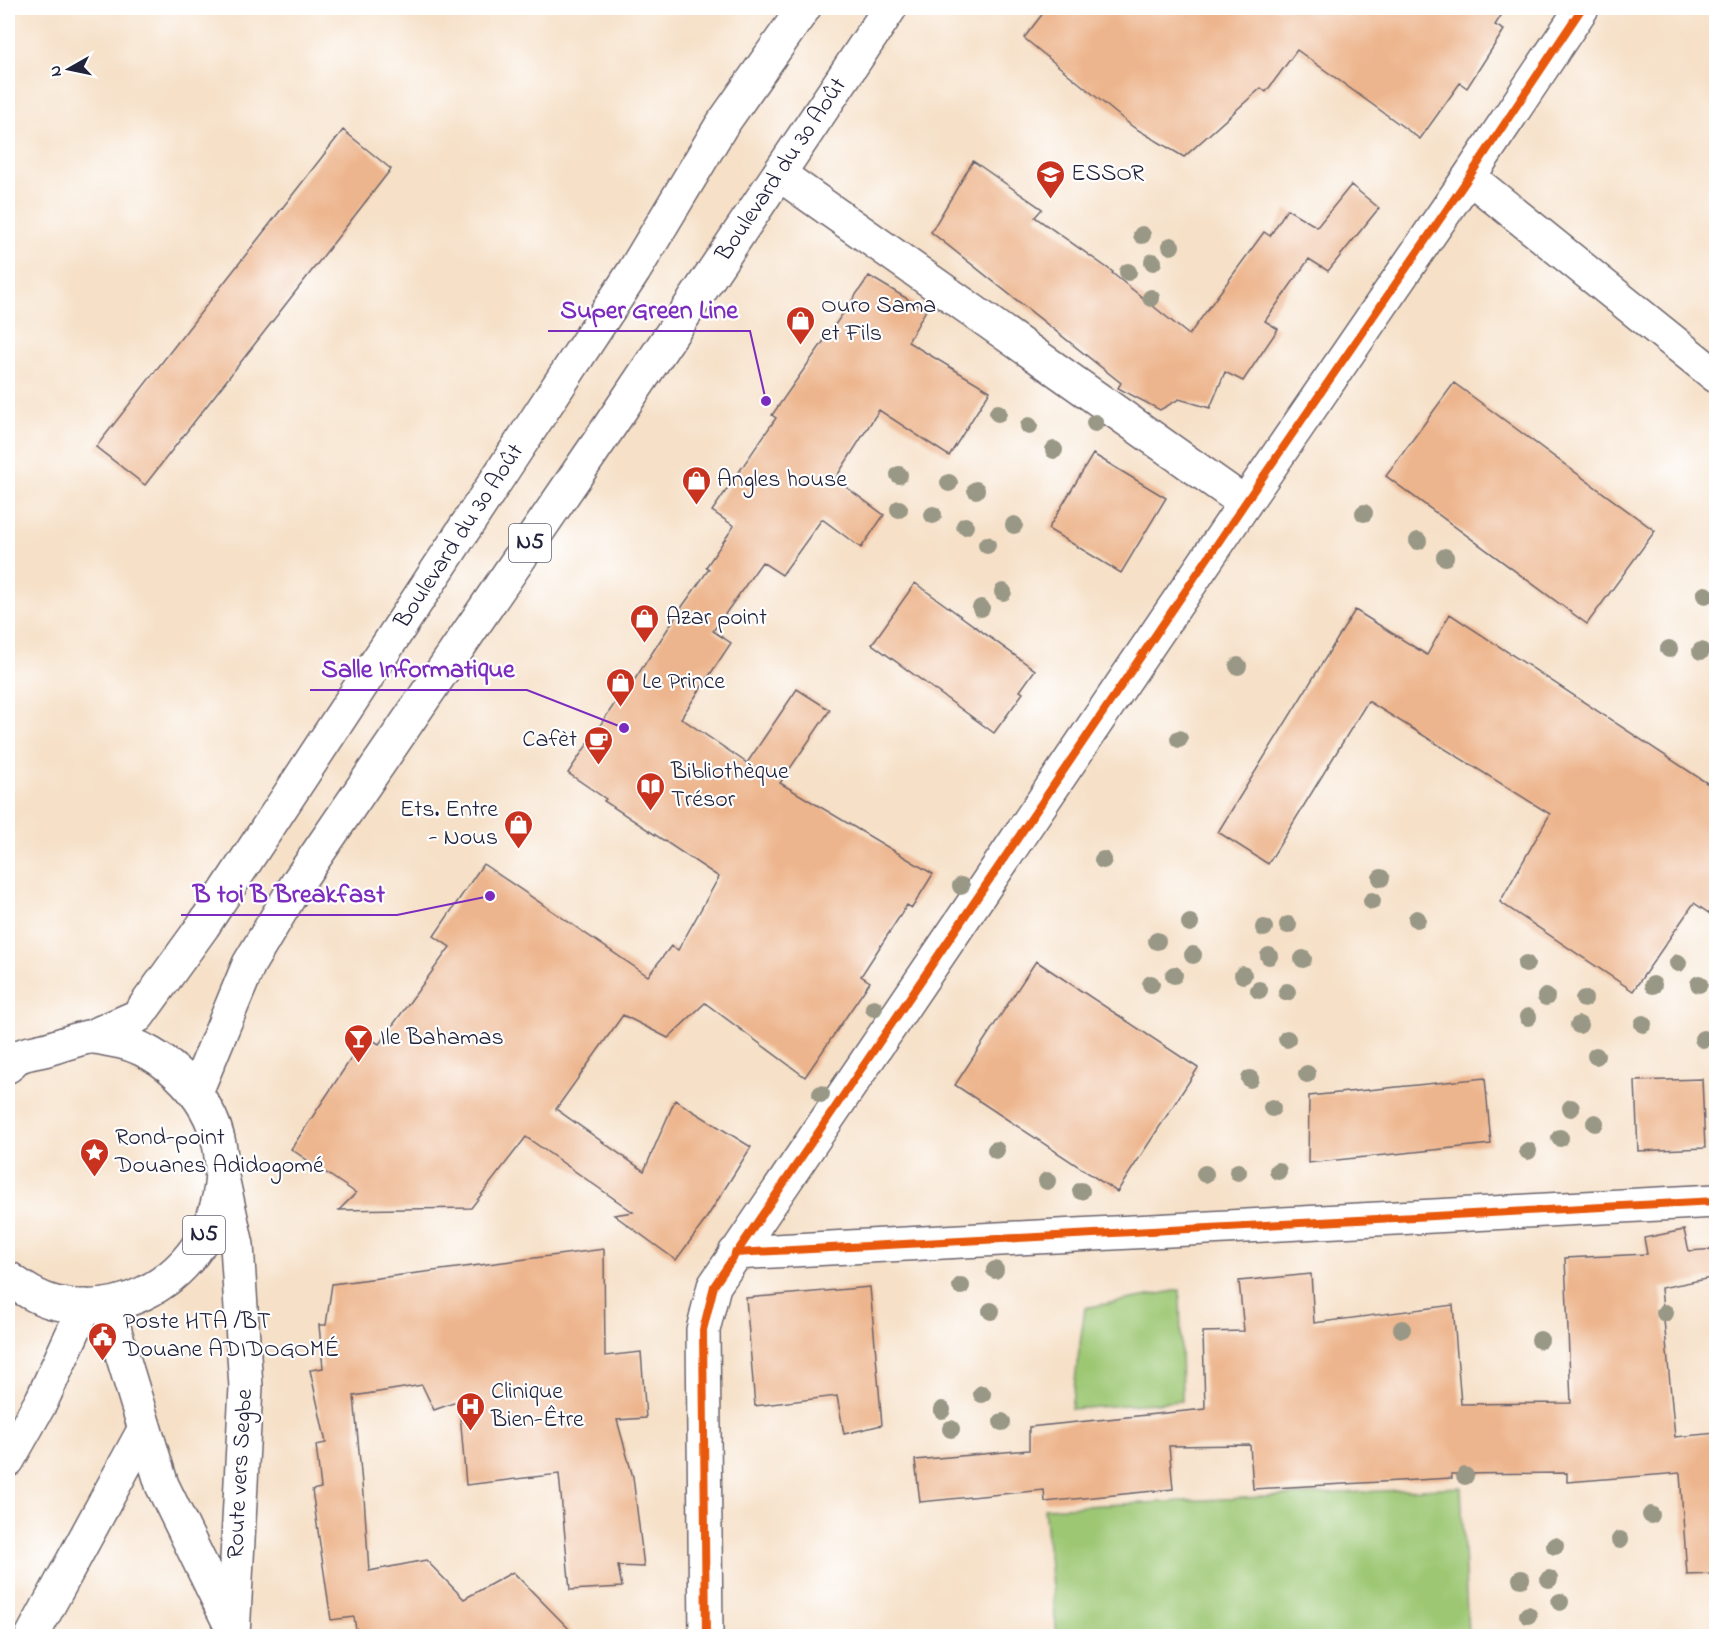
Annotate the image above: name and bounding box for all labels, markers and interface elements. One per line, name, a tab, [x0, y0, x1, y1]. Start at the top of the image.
north arrow	[39, 39, 99, 99]
text: N	[43, 64, 69, 78]
street label: Boulevard du 30 Août	[707, 71, 856, 269]
place label: ESSOR	[1071, 157, 1145, 192]
school or university icon: ESSOR	[1034, 158, 1066, 200]
callout: Super Green Line	[548, 287, 750, 331]
place label: Ouro Sama et Fils	[821, 289, 936, 352]
text: Super Green Line	[560, 293, 739, 331]
shop icon: Ouro Sama et Fils	[784, 304, 816, 346]
street label: Boulevard du 30 Août	[385, 437, 533, 636]
place label: Angles house	[717, 463, 847, 498]
shop icon: Angles house	[680, 464, 712, 506]
road number: N5	[509, 524, 551, 562]
place label: Azar point	[666, 601, 767, 636]
shop icon: Azar point	[629, 602, 661, 644]
callout: Salle Informatique	[310, 646, 527, 690]
text: Salle Informatique	[321, 652, 516, 690]
place label: Le Prince	[642, 665, 725, 700]
shop icon: Le Prince	[605, 666, 637, 708]
place label: Cafèt	[522, 723, 577, 758]
cafe icon: Cafèt	[582, 724, 614, 766]
place label: Bibliothèque Trésor	[670, 755, 789, 818]
library icon: Bibliothèque Trésor	[634, 770, 666, 812]
place label: Ets. Entre - Nous	[400, 793, 498, 856]
shop icon: Ets. Entre - Nous	[503, 808, 535, 850]
callout: B toi B Breakfast	[181, 871, 397, 915]
text: B toi B Breakfast	[192, 877, 385, 915]
place label: Ile Bahamas	[380, 1021, 504, 1056]
bar icon: Ile Bahamas	[343, 1022, 375, 1064]
place label: Rond-point Douanes Adidogomé	[114, 1121, 324, 1184]
place icon: Rond-point Douanes Adidogomé	[78, 1136, 110, 1178]
road number: N5	[183, 1216, 225, 1254]
place label: Poste HTA /BT Douane ADIDOGOMÉ	[122, 1305, 339, 1368]
public building icon: Poste HTA /BT Douane ADIDOGOMÉ	[86, 1320, 118, 1362]
place label: Clinique Bien-Être	[490, 1375, 584, 1438]
street label: Route vers Segbe	[219, 1388, 263, 1560]
hospital icon: Clinique Bien-Être	[454, 1390, 486, 1432]

